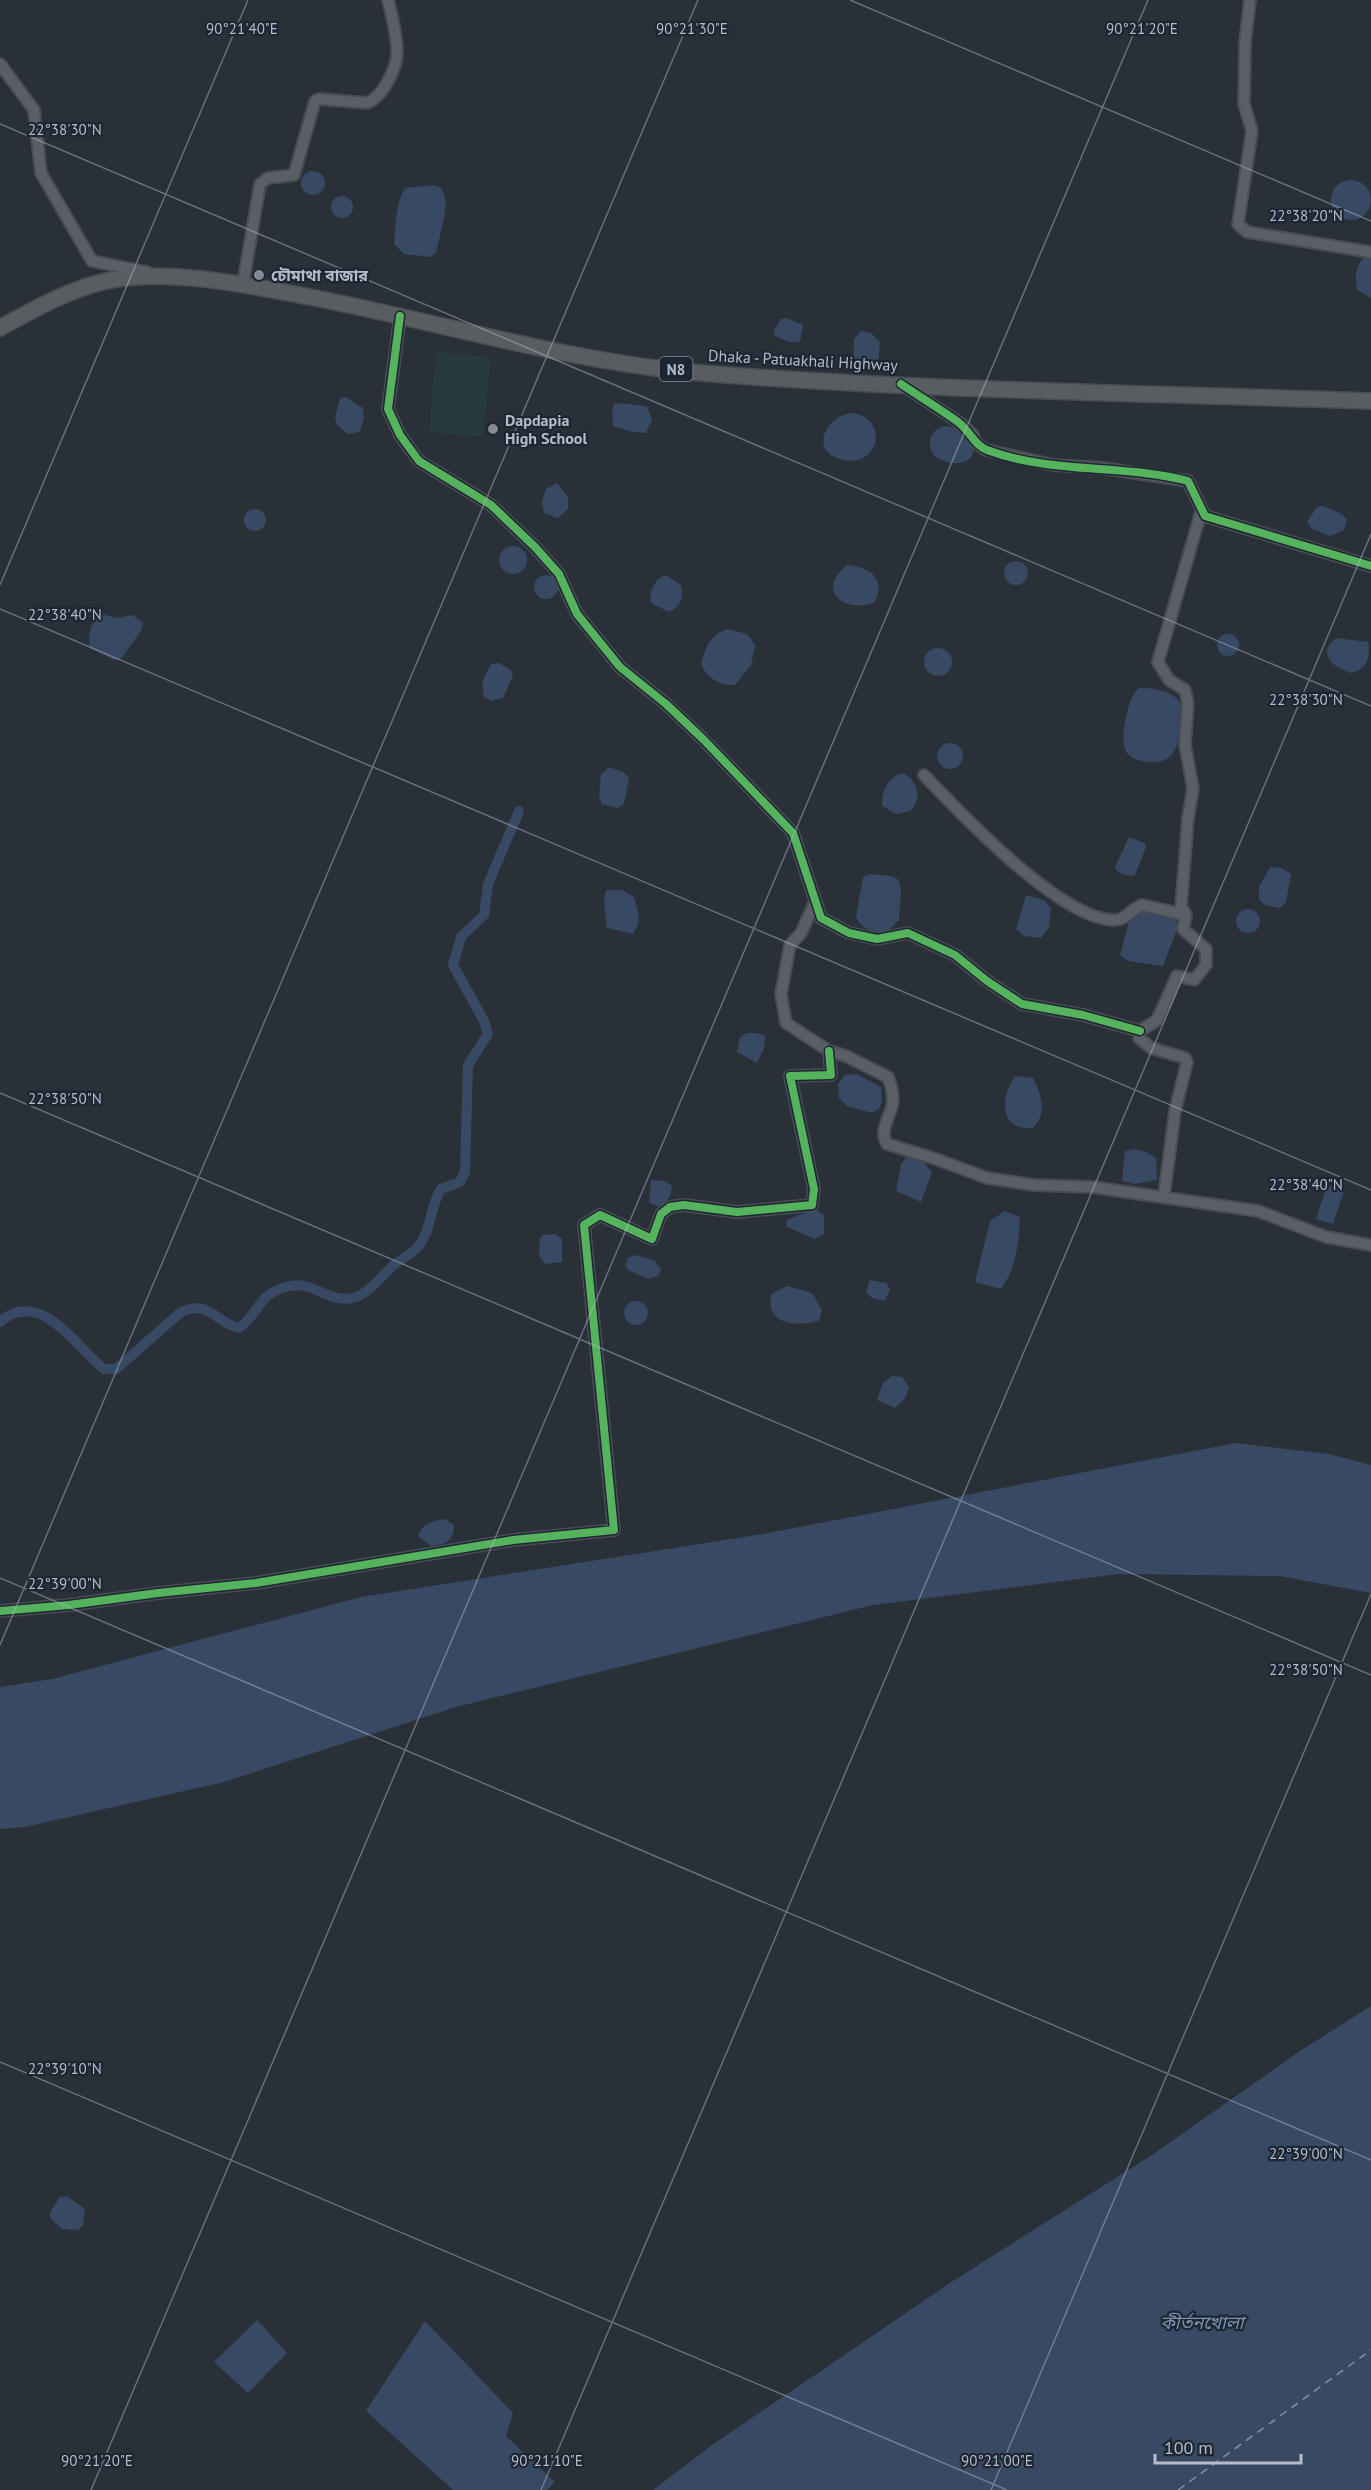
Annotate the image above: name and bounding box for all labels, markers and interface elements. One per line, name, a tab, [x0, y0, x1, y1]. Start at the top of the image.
text: 90°21'40"E	[206, 19, 278, 38]
text: 90°21'30"E	[656, 19, 728, 38]
text: 90°21'20"E	[1106, 19, 1178, 38]
text: 22°38'30"N	[28, 120, 102, 139]
text: 22°38'20"N	[1269, 206, 1343, 225]
place label: চৌমাথা বাজার	[271, 265, 368, 285]
marker: চৌমাথা বাজার	[252, 268, 266, 282]
street label: Dhaka - Patuakhali Highway	[708, 345, 899, 375]
road number: N8	[660, 357, 692, 381]
place label: Dapdapia High School	[505, 410, 587, 448]
marker: Dapdapia High School	[486, 422, 500, 436]
text: 22°38'40"N	[28, 605, 102, 624]
text: 22°38'30"N	[1269, 690, 1343, 709]
text: 22°38'50"N	[28, 1089, 102, 1108]
text: 22°38'40"N	[1269, 1175, 1343, 1194]
text: 22°39'00"N	[28, 1574, 102, 1593]
text: 22°38'50"N	[1269, 1660, 1343, 1679]
text: 22°39'10"N	[28, 2059, 102, 2078]
text: 22°39'00"N	[1269, 2144, 1343, 2163]
water label: কীর্তনখোলা	[1160, 2311, 1247, 2334]
scale bar	[1155, 2427, 1300, 2465]
text: 100 m	[1164, 2436, 1213, 2459]
text: 90°21'20"E	[61, 2451, 133, 2470]
text: 90°21'10"E	[511, 2451, 583, 2470]
text: 90°21'00"E	[961, 2451, 1033, 2470]

